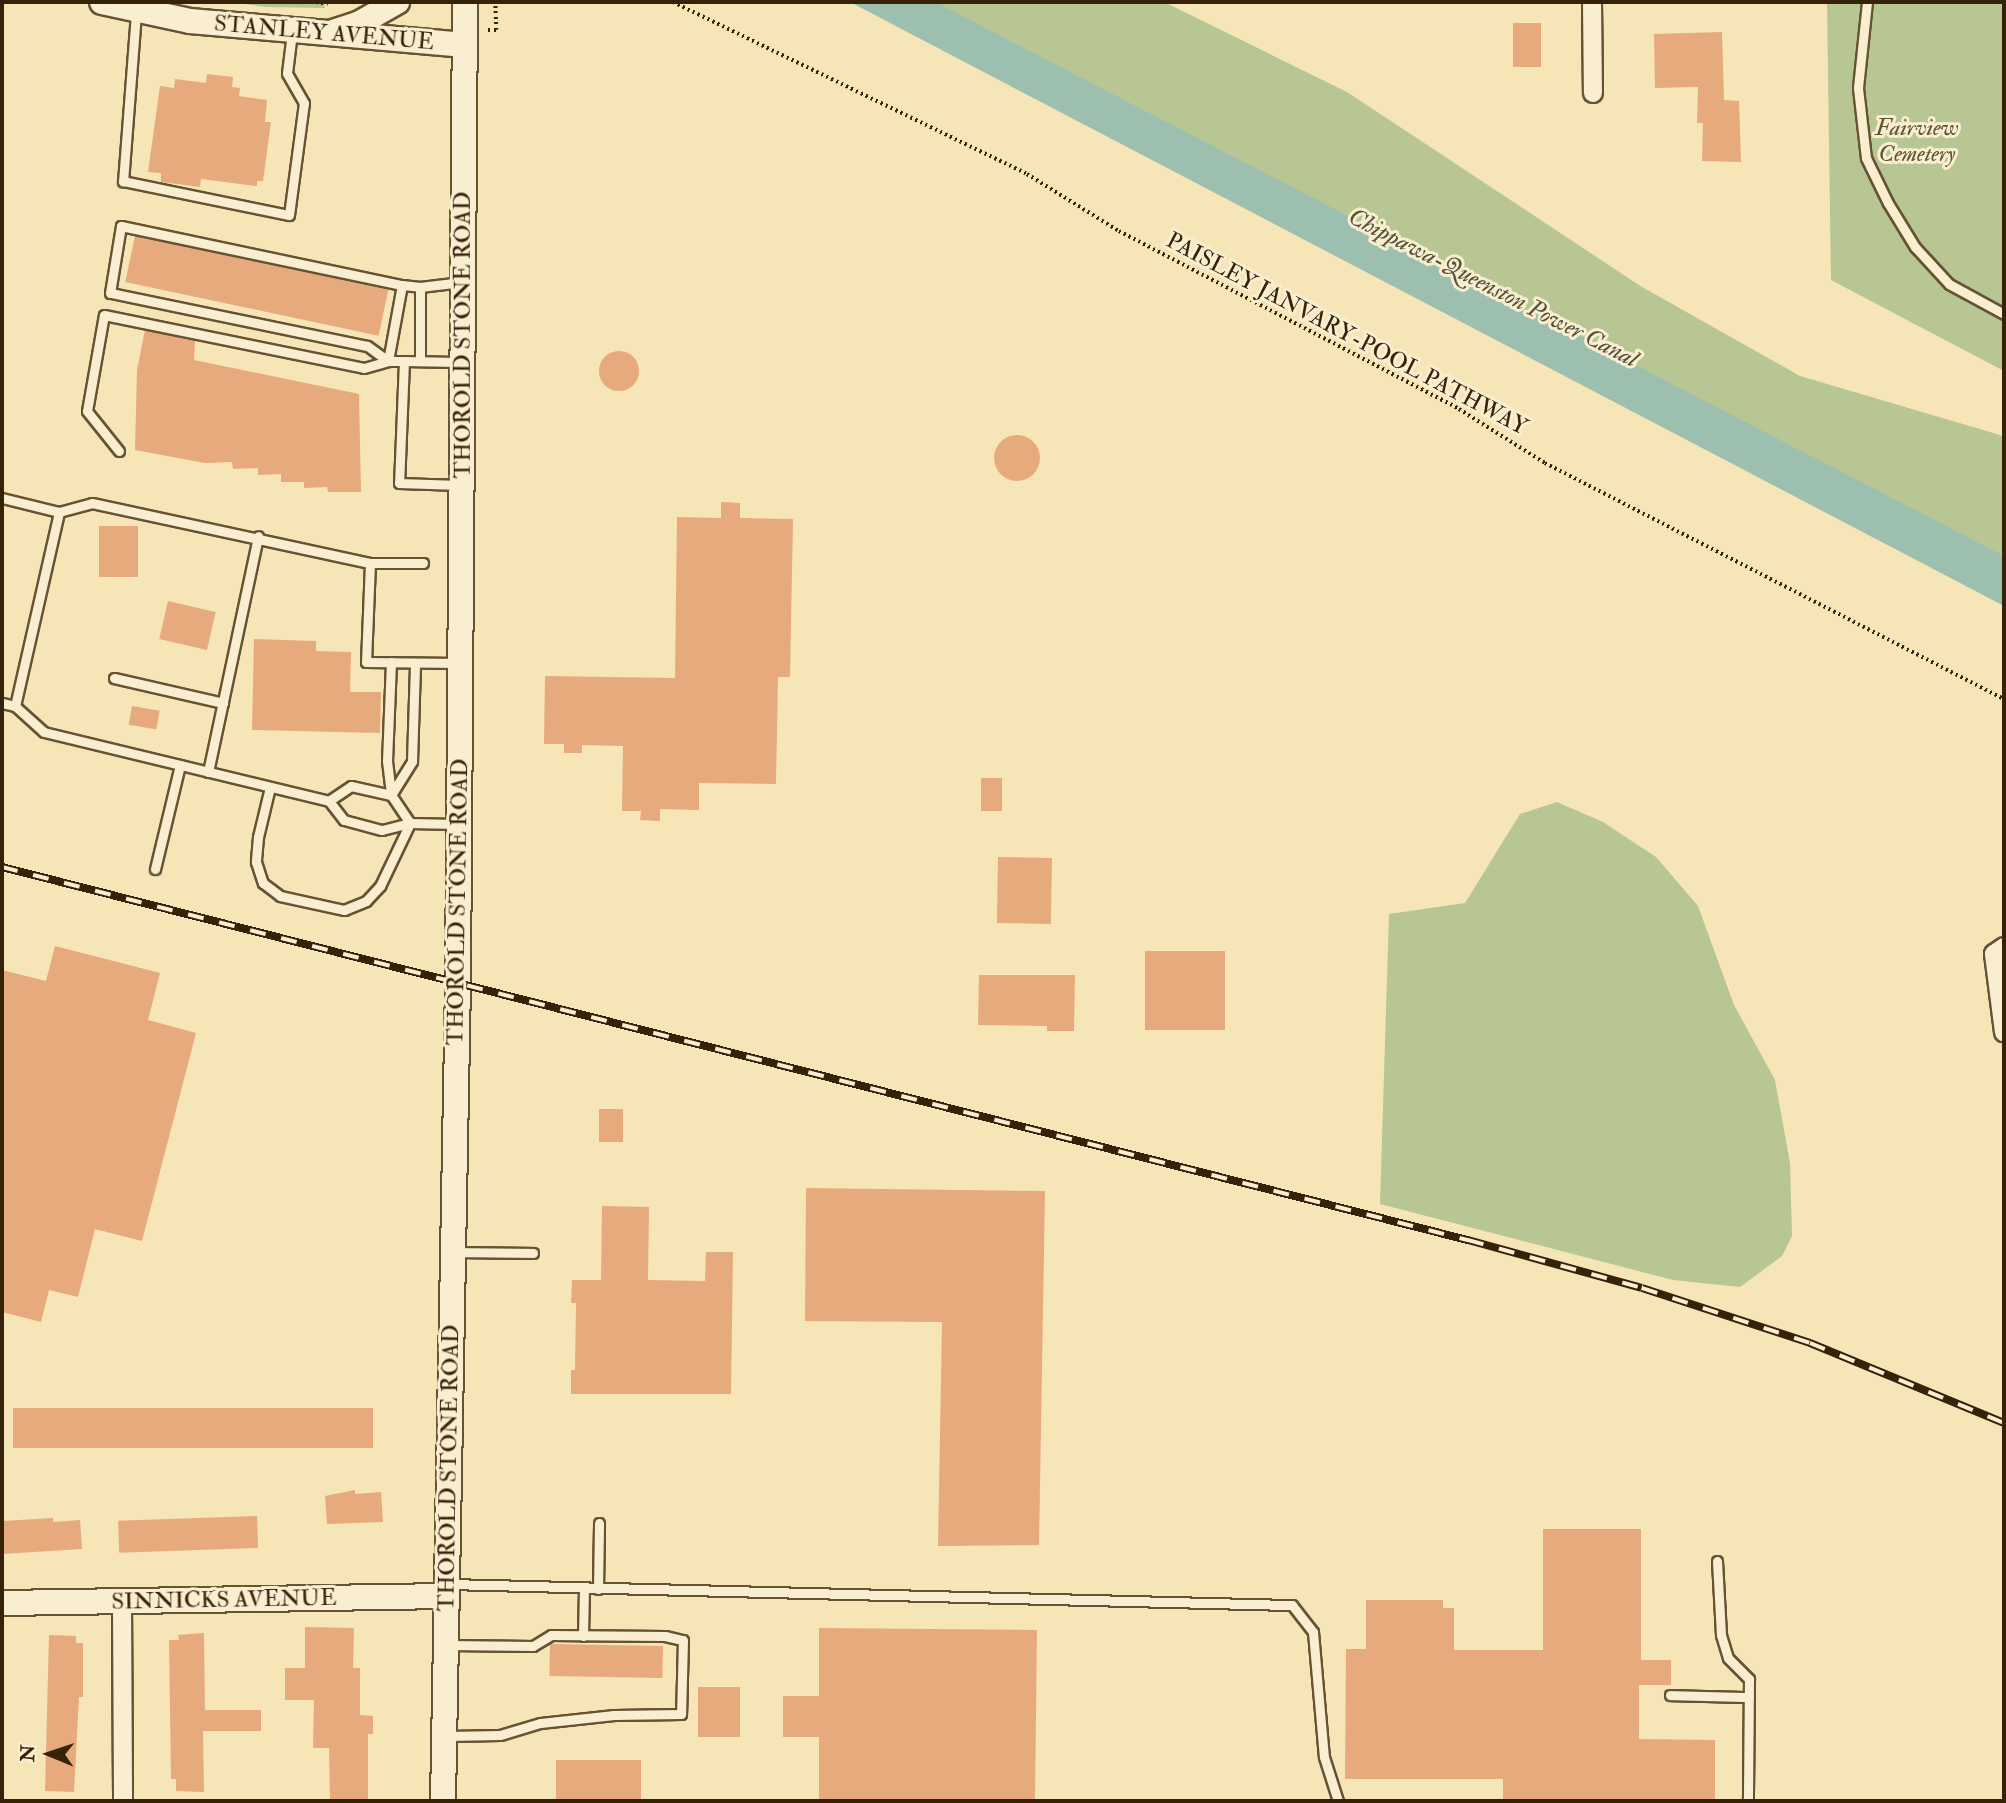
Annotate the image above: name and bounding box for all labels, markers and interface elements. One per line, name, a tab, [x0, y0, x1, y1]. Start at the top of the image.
street label: STANLEY AVENUE	[213, 10, 435, 56]
park label: Fairview Cemetery	[1875, 114, 1959, 168]
street label: THOROLD STONE ROAD	[449, 191, 477, 479]
water label: Chippawa-Queenston Power Canal	[1343, 202, 1643, 374]
street label: PAISLEY JANVARY-POOL PATHWAY	[1162, 227, 1532, 441]
street label: THOROLD STONE ROAD	[442, 758, 474, 1046]
street label: THOROLD STONE ROAD	[433, 1324, 465, 1612]
street label: SINNICKS AVENUE	[111, 1584, 337, 1616]
north arrow	[14, 1719, 84, 1789]
text: N	[16, 1744, 40, 1762]

